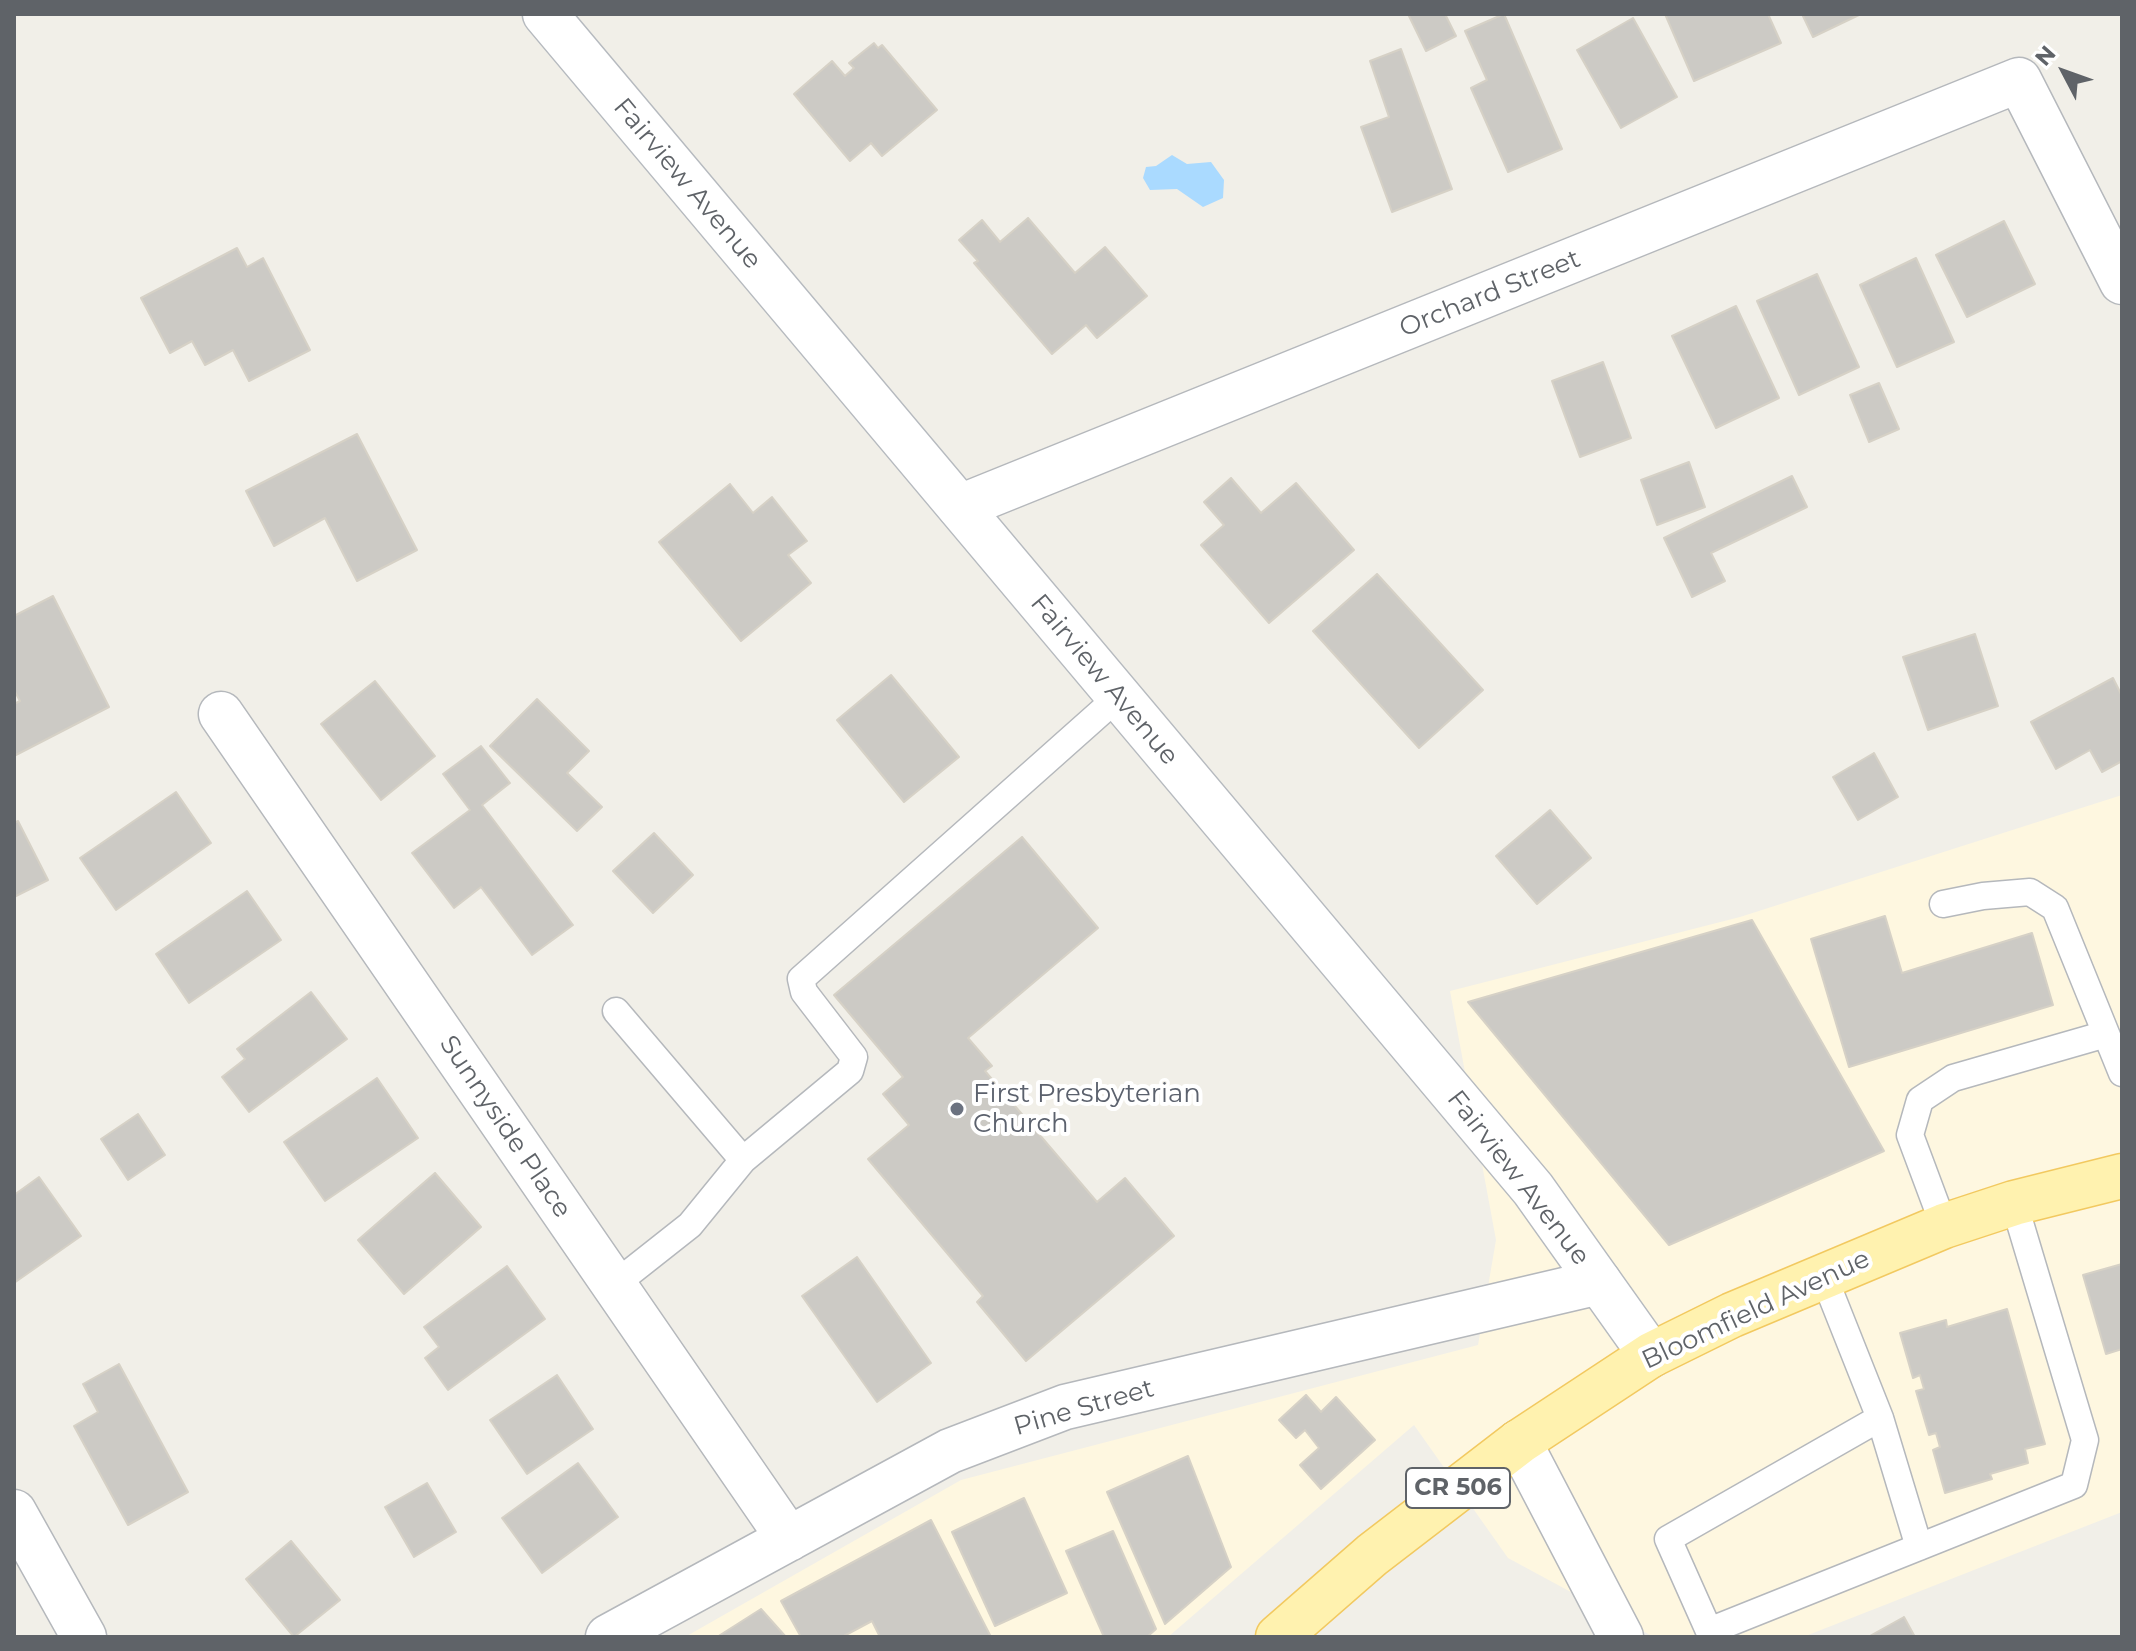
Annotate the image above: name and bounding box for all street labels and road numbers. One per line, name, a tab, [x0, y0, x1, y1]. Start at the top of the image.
street label: Fairview Avenue	[606, 92, 768, 276]
street label: Orchard Street	[1395, 243, 1585, 345]
street label: Fairview Avenue	[1023, 588, 1185, 772]
street label: Sunnyside Place	[433, 1030, 577, 1224]
street label: Fairview Avenue	[1440, 1084, 1596, 1272]
street label: Bloomfield Avenue	[1637, 1243, 1875, 1377]
street label: Pine Street	[1010, 1373, 1158, 1443]
road number: CR 506	[1406, 1468, 1510, 1508]

